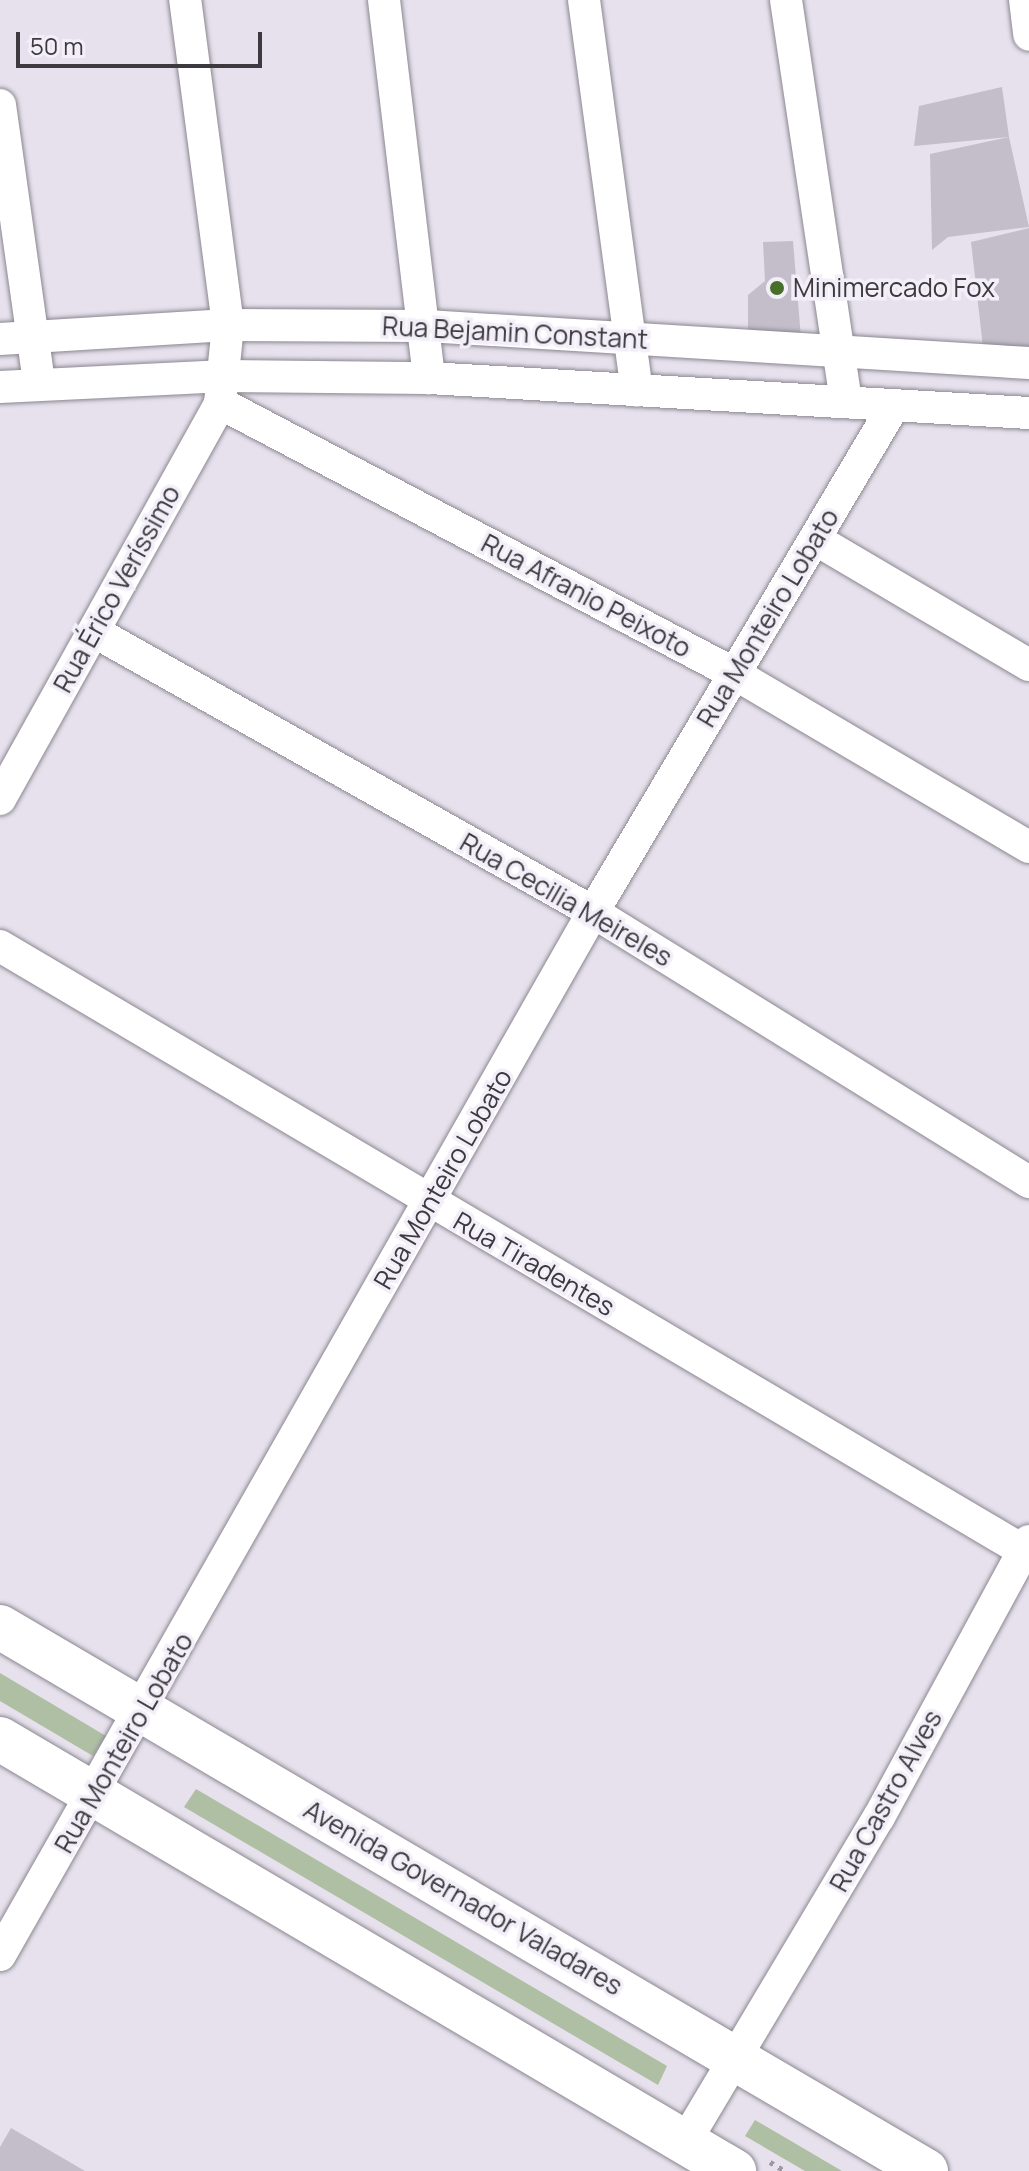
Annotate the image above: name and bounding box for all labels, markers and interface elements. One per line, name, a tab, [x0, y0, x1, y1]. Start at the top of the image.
scale bar	[20, 16, 266, 66]
text: 50 m	[30, 29, 84, 62]
place label: Minimercado Fox	[793, 272, 995, 304]
marker: Minimercado Fox	[768, 279, 786, 297]
street label: Rua Bejamin Constant	[381, 310, 649, 356]
street label: Rua Érico Veríssimo	[47, 480, 187, 698]
street label: Rua Monteiro Lobato	[691, 503, 845, 733]
street label: Rua Afranio Peixoto	[476, 528, 696, 664]
street label: Rua Cecilia Meireles	[454, 827, 678, 973]
street label: Rua Monteiro Lobato	[367, 1063, 519, 1295]
street label: Rua Tiradentes	[448, 1205, 620, 1323]
street label: Rua Monteiro Lobato	[48, 1627, 200, 1859]
street label: Rua Castro Alves	[823, 1705, 949, 1897]
street label: Avenida Governador Valadares	[298, 1794, 628, 2002]

